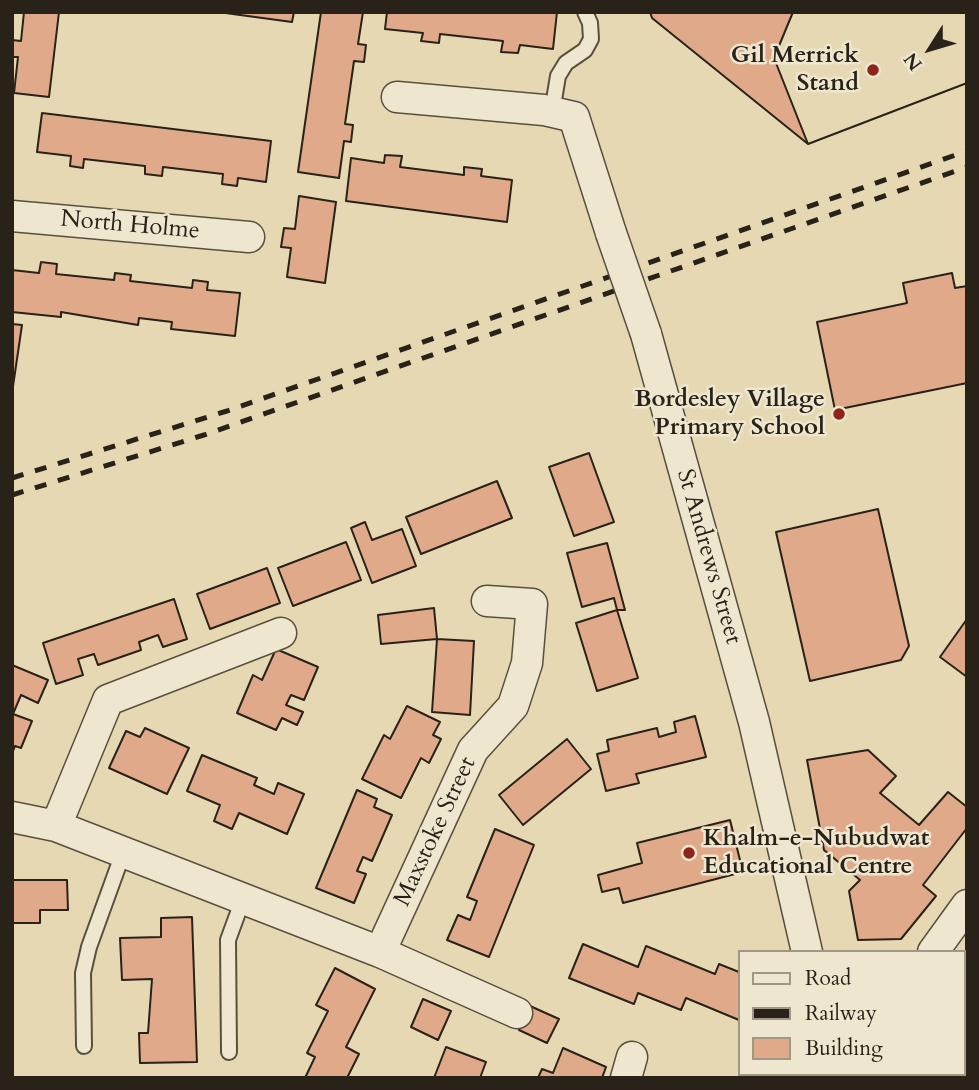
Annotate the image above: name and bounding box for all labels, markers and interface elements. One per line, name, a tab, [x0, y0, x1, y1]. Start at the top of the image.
north arrow	[895, 14, 965, 84]
place label: Gil Merrick Stand	[731, 42, 859, 98]
text: N	[898, 47, 929, 76]
marker: Gil Merrick Stand	[865, 62, 881, 78]
street label: North Holme	[59, 206, 201, 246]
place label: Bordesley Village Primary School	[634, 386, 825, 442]
marker: Bordesley Village Primary School	[831, 406, 847, 422]
street label: St Andrews Street	[669, 466, 747, 648]
street label: Maxstoke Street	[389, 753, 483, 911]
place label: Khalm-e-Nubudwat Educational Centre	[703, 825, 929, 881]
marker: Khalm-e-Nubudwat Educational Centre	[681, 845, 697, 861]
legend	[738, 950, 965, 1076]
text: Road	[805, 964, 851, 993]
text: Railway	[805, 999, 877, 1028]
text: Building	[805, 1034, 883, 1063]

